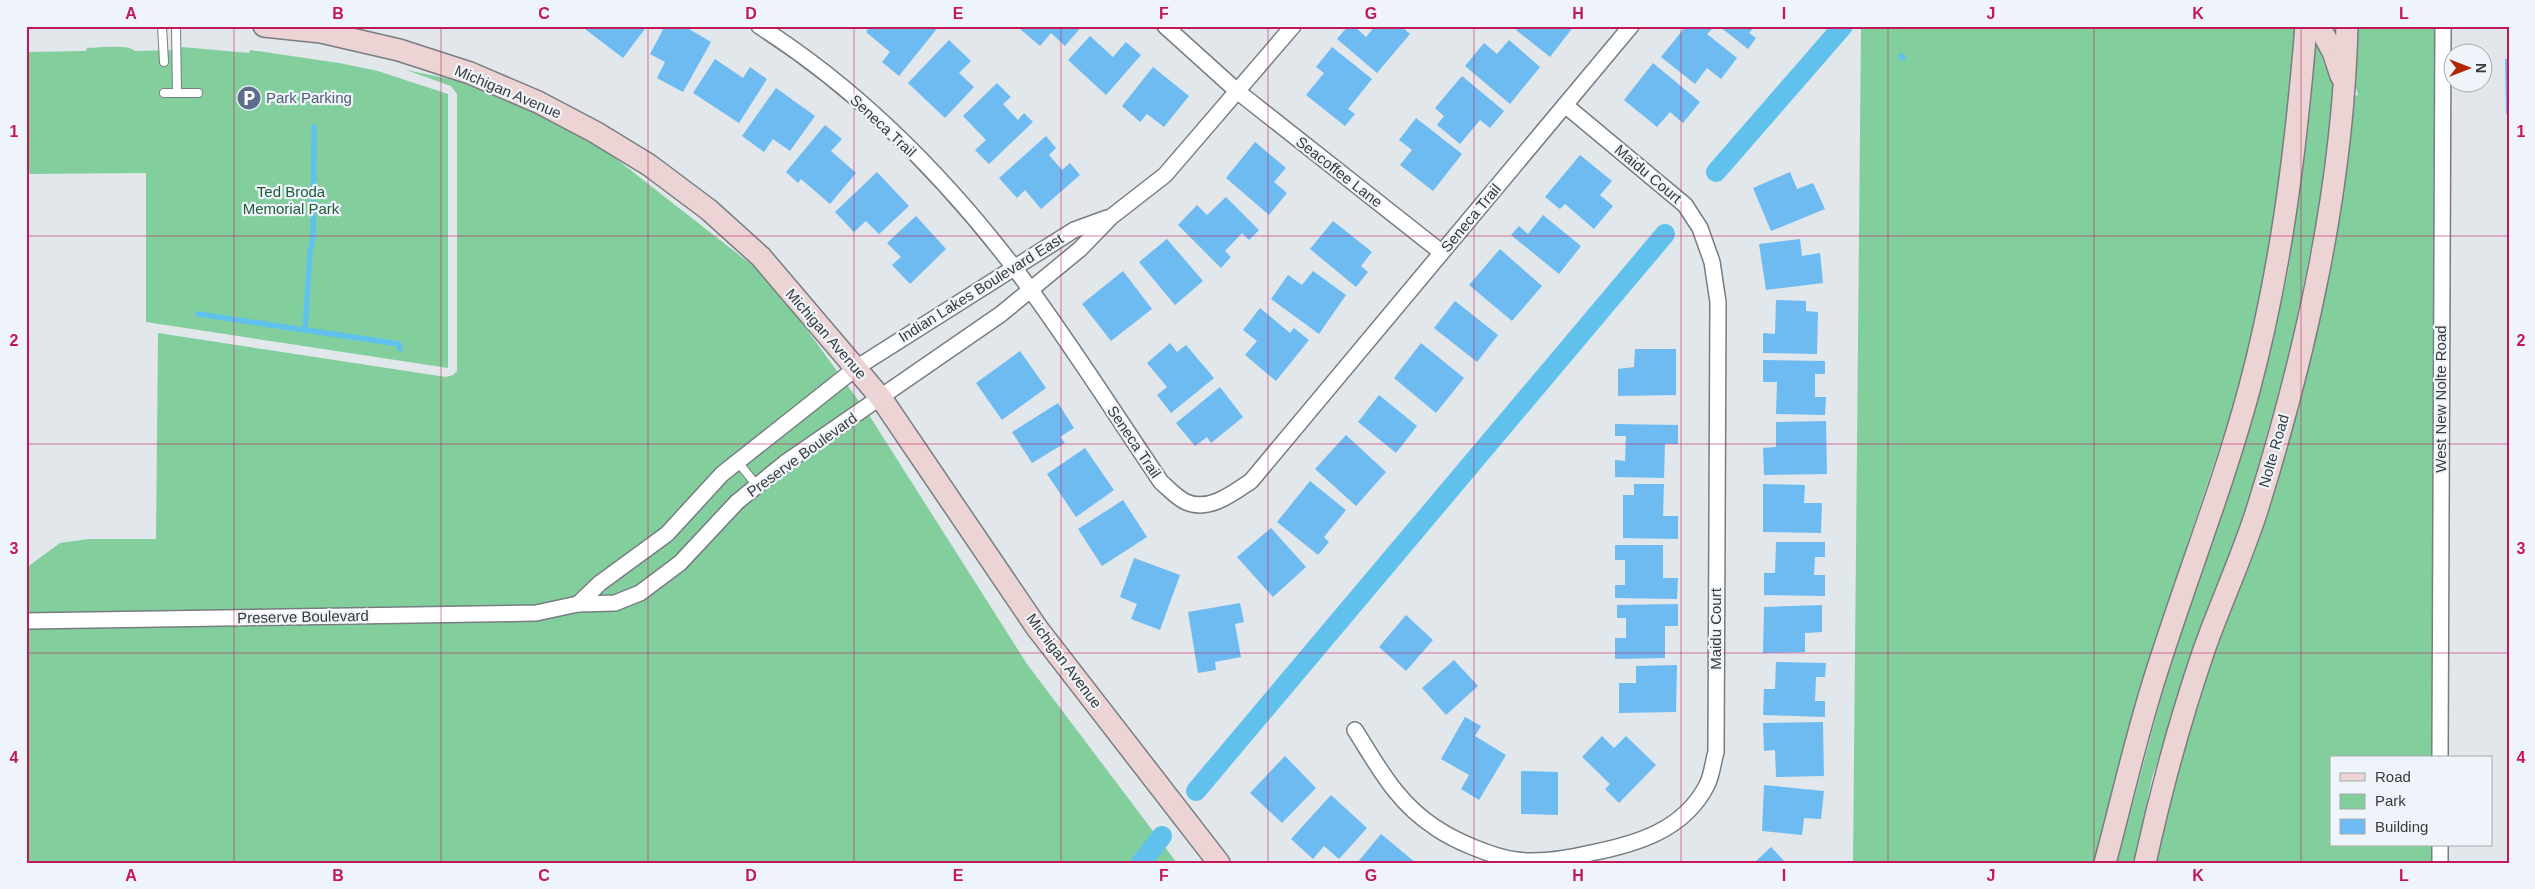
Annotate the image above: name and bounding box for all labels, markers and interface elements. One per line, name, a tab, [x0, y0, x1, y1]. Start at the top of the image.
text: A	[125, 5, 137, 22]
text: B	[332, 5, 344, 22]
text: C	[538, 5, 550, 22]
text: D	[745, 5, 757, 22]
text: E	[953, 5, 964, 22]
text: F	[1159, 5, 1169, 22]
text: G	[1365, 5, 1377, 22]
text: H	[1572, 5, 1584, 22]
text: I	[1782, 5, 1786, 22]
text: J	[1987, 5, 1995, 22]
text: K	[2192, 5, 2204, 22]
text: L	[2399, 5, 2409, 22]
north arrow	[2442, 42, 2492, 92]
street label: Michigan Avenue	[452, 61, 564, 122]
text: N	[2473, 63, 2489, 73]
parking icon: Park Parking	[236, 85, 262, 111]
place label: Park Parking	[266, 89, 352, 106]
street label: Seneca Trail	[847, 91, 920, 160]
text: 1	[10, 123, 19, 140]
text: 1	[2517, 123, 2526, 140]
street label: Seacoffee Lane	[1293, 133, 1386, 211]
street label: Maidu Court	[1612, 141, 1686, 207]
street label: Seneca Trail	[1437, 180, 1504, 255]
park label: Ted Broda Memorial Park	[243, 183, 340, 217]
street label: Indian Lakes Boulevard East	[895, 229, 1067, 345]
street label: Michigan Avenue	[783, 285, 870, 382]
street label: West New Nolte Road	[2432, 325, 2449, 473]
text: 2	[10, 332, 19, 349]
text: 2	[2517, 332, 2526, 349]
street label: Seneca Trail	[1104, 402, 1165, 481]
street label: Preserve Boulevard	[743, 409, 860, 500]
street label: Nolte Road	[2255, 412, 2292, 489]
text: 3	[10, 540, 19, 557]
text: 3	[2517, 540, 2526, 557]
street label: Maidu Court	[1707, 587, 1724, 670]
street label: Preserve Boulevard	[237, 607, 369, 626]
street label: Michigan Avenue	[1023, 610, 1105, 711]
text: 4	[10, 749, 19, 766]
text: 4	[2517, 749, 2526, 766]
legend	[2330, 756, 2492, 846]
text: Road	[2375, 768, 2411, 785]
text: Park	[2375, 792, 2406, 809]
text: Building	[2375, 818, 2428, 835]
text: A	[125, 867, 137, 884]
text: B	[332, 867, 344, 884]
text: C	[538, 867, 550, 884]
text: D	[745, 867, 757, 884]
text: E	[953, 867, 964, 884]
text: F	[1159, 867, 1169, 884]
text: G	[1365, 867, 1377, 884]
text: H	[1572, 867, 1584, 884]
text: I	[1782, 867, 1786, 884]
text: J	[1987, 867, 1995, 884]
text: K	[2192, 867, 2204, 884]
text: L	[2399, 867, 2409, 884]

